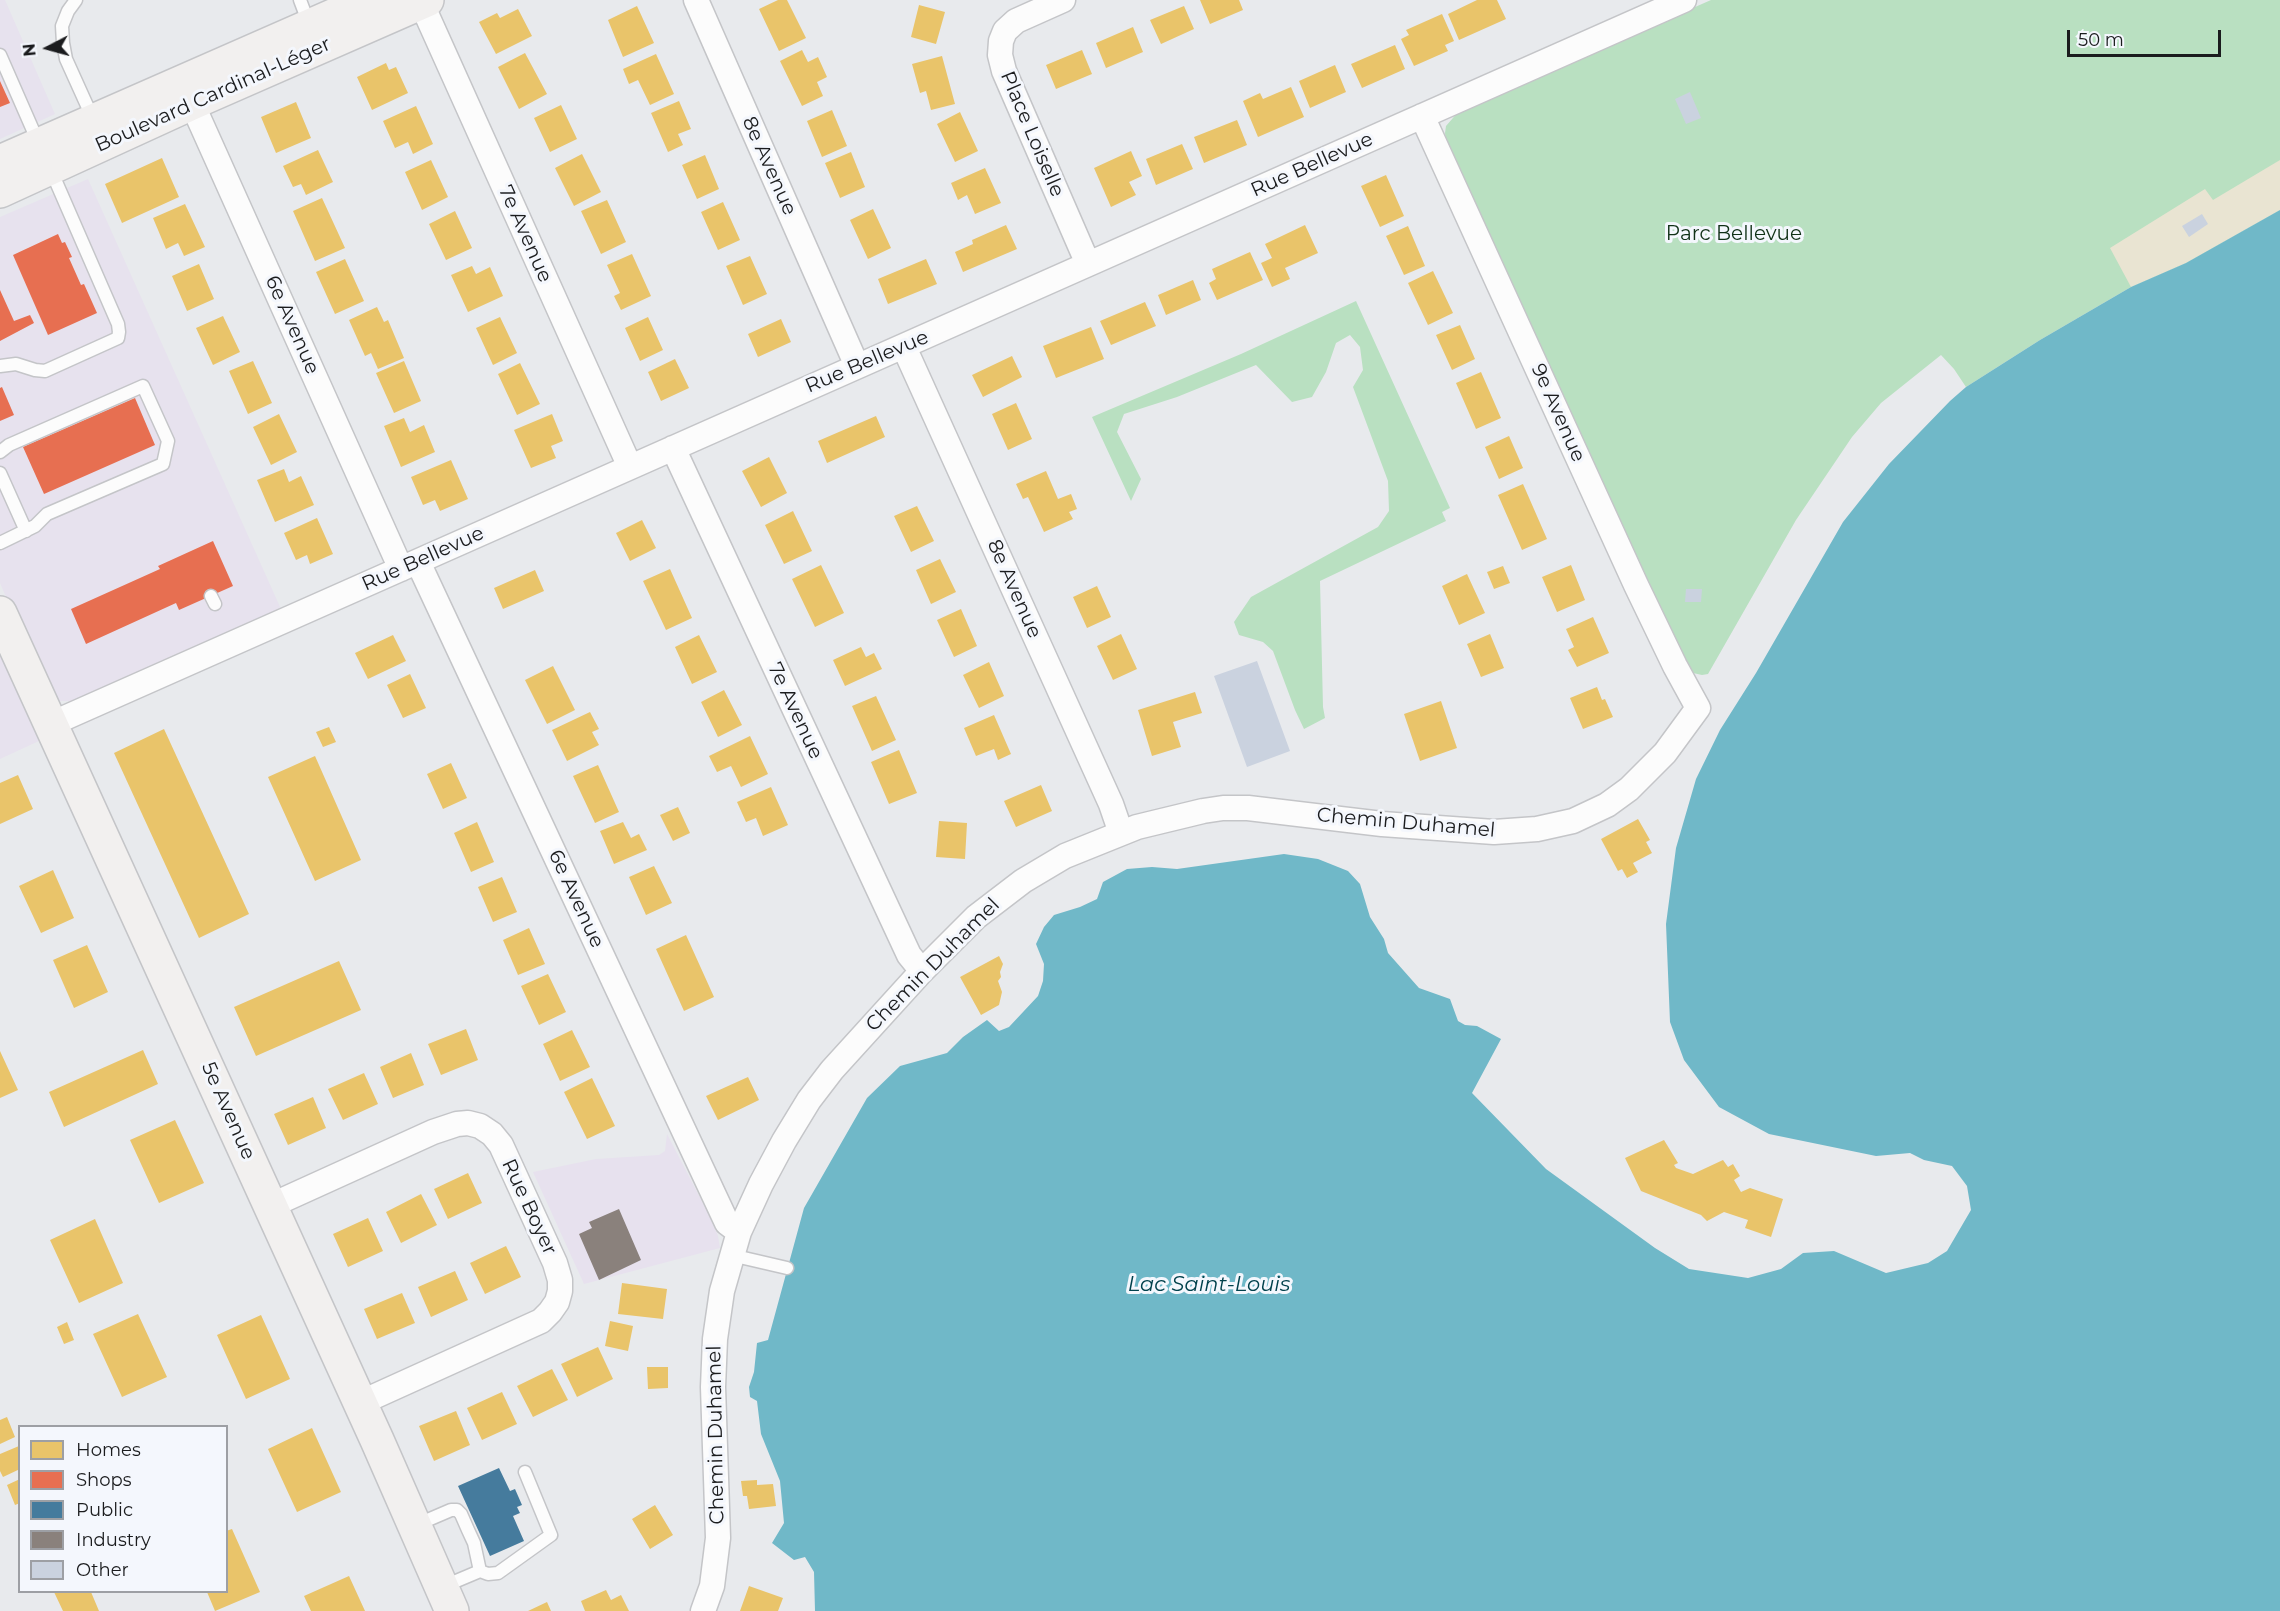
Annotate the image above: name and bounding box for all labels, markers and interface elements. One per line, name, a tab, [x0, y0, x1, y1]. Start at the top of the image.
north arrow	[18, 18, 78, 78]
scale bar	[2070, 18, 2224, 56]
text: 50 m	[2078, 29, 2124, 51]
street label: Boulevard Cardinal-Léger	[91, 32, 335, 158]
text: N	[19, 43, 40, 57]
street label: Place Loiselle	[995, 68, 1069, 200]
street label: 8e Avenue	[737, 113, 801, 219]
street label: Rue Bellevue	[1247, 127, 1377, 203]
street label: 7e Avenue	[493, 182, 557, 286]
park label: Parc Bellevue	[1666, 222, 1802, 246]
street label: 6e Avenue	[260, 272, 324, 378]
street label: Rue Bellevue	[802, 325, 932, 399]
street label: 9e Avenue	[1526, 360, 1590, 466]
street label: Rue Bellevue	[358, 521, 488, 597]
street label: 8e Avenue	[982, 536, 1046, 642]
street label: 7e Avenue	[762, 659, 828, 763]
street label: Chemin Duhamel	[1316, 803, 1496, 843]
street label: 6e Avenue	[543, 846, 609, 952]
street label: Chemin Duhamel	[861, 893, 1005, 1037]
street label: 5e Avenue	[196, 1059, 260, 1163]
street label: Rue Boyer	[496, 1155, 562, 1259]
water label: Lac Saint-Louis	[1128, 1272, 1290, 1298]
street label: Chemin Duhamel	[702, 1345, 730, 1525]
legend	[18, 1425, 228, 1593]
text: Homes	[76, 1439, 141, 1461]
text: Shops	[76, 1469, 132, 1491]
text: Public	[76, 1499, 133, 1521]
text: Industry	[76, 1529, 151, 1551]
text: Other	[76, 1559, 129, 1581]

